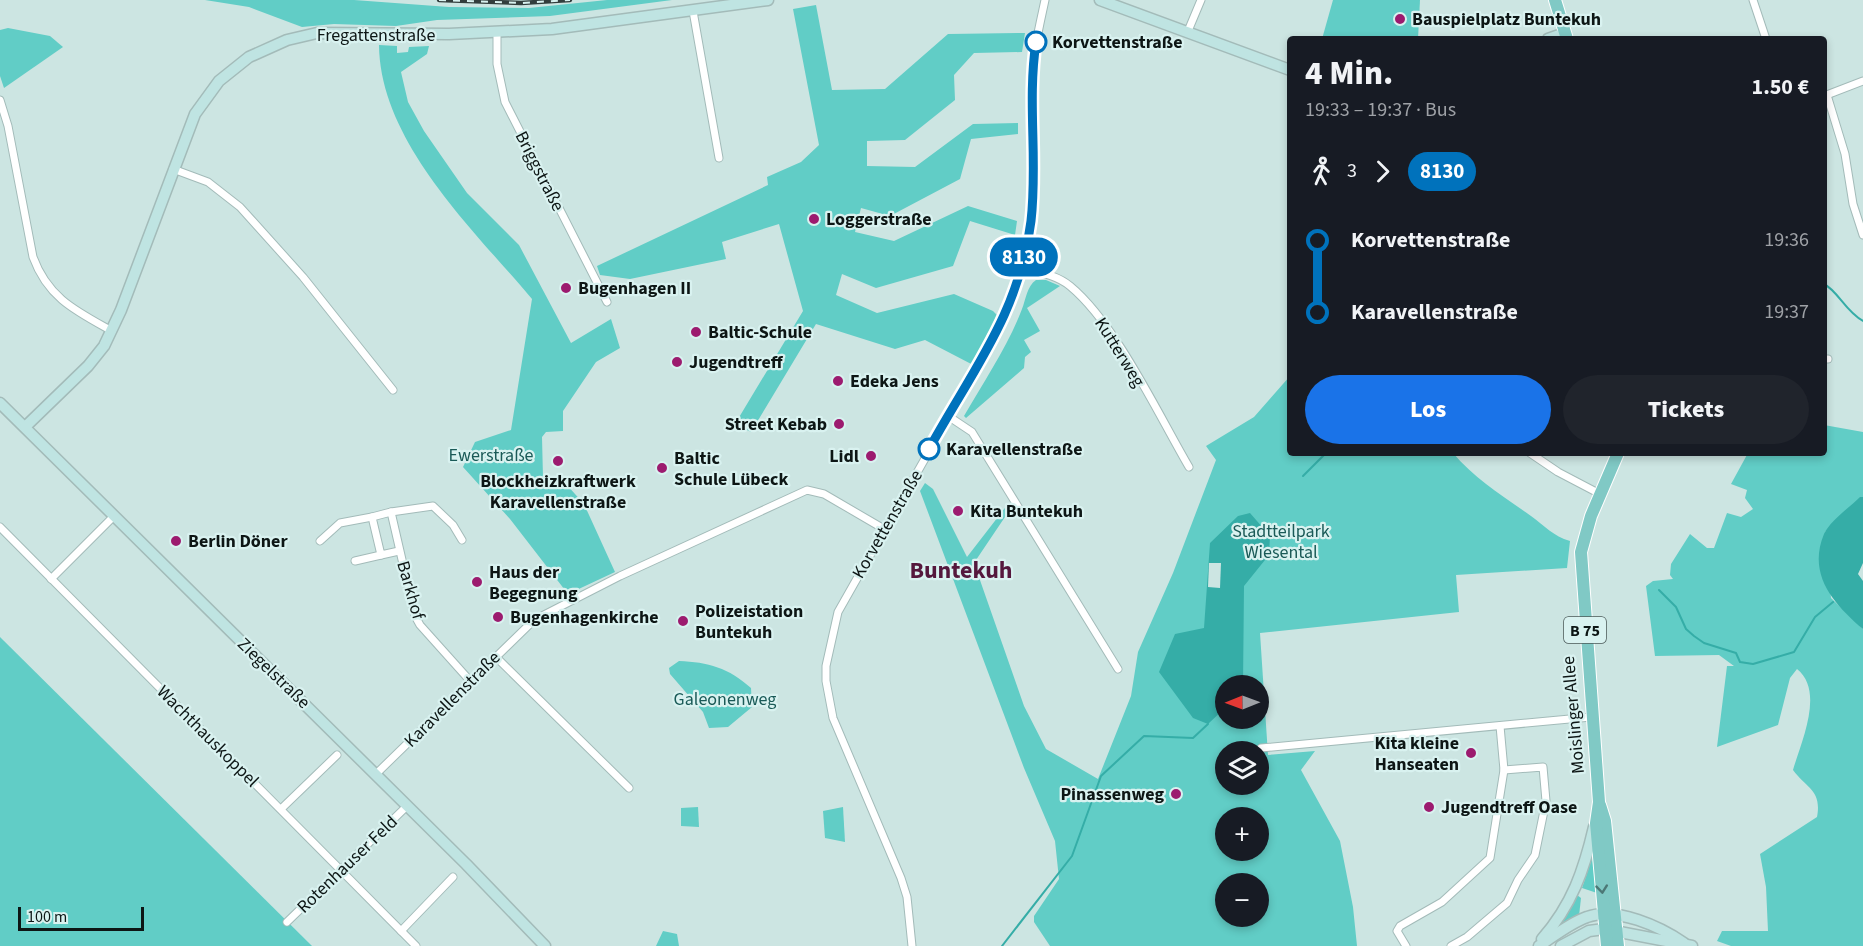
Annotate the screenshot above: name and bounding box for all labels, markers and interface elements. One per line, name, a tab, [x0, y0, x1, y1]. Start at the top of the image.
place label: Bauspielplatz Buntekuh	[1412, 7, 1601, 32]
marker: Bauspielplatz Buntekuh	[1393, 12, 1407, 26]
street label: Fregattenstraße	[317, 23, 435, 48]
place label: Korvettenstraße	[1052, 30, 1183, 55]
marker: Korvettenstraße	[1025, 31, 1047, 53]
text: 4 Min.	[1305, 50, 1393, 97]
text: 1.50 €	[1752, 71, 1809, 103]
text: 19:33 – 19:37 · Bus	[1305, 96, 1456, 124]
street label: Briggstraße	[509, 127, 570, 216]
icon: walk	[1305, 155, 1338, 188]
icon: forward	[1366, 155, 1399, 188]
text: 8130	[1420, 156, 1464, 186]
text: 3	[1347, 157, 1357, 185]
place label: Loggerstraße	[826, 207, 932, 232]
marker: Loggerstraße	[807, 212, 821, 226]
text: Korvettenstraße	[1351, 224, 1511, 256]
text: 19:36	[1764, 226, 1809, 254]
line badge: 8130	[982, 238, 1066, 276]
text: 8130	[1002, 242, 1046, 272]
place label: Bugenhagen II	[578, 276, 691, 301]
marker: Bugenhagen II	[559, 281, 573, 295]
text: Karavellenstraße	[1351, 296, 1518, 328]
text: 19:37	[1764, 298, 1809, 326]
street label: Kutterweg	[1088, 313, 1151, 392]
place label: Baltic-Schule	[708, 320, 812, 345]
marker: Baltic-Schule	[689, 325, 703, 339]
place label: Jugendtreff	[689, 350, 784, 375]
marker: Jugendtreff	[670, 355, 684, 369]
place label: Edeka Jens	[850, 369, 939, 394]
marker: Edeka Jens	[831, 374, 845, 388]
button: Los	[1305, 375, 1551, 444]
button: Tickets	[1563, 375, 1809, 444]
place label: Street Kebab	[725, 412, 827, 437]
marker: Street Kebab	[832, 417, 846, 431]
place label: Karavellenstraße	[946, 437, 1083, 462]
marker: Karavellenstraße	[918, 438, 940, 460]
park label: Ewerstraße	[449, 443, 534, 468]
place label: Lidl	[829, 444, 859, 469]
place label: Baltic Schule Lübeck	[674, 446, 788, 492]
marker: Lidl	[864, 449, 878, 463]
marker: Blockheizkraftwerk Karavellenstraße	[551, 454, 565, 468]
marker: Baltic Schule Lübeck	[655, 461, 669, 475]
street label: Korvettenstraße	[846, 465, 929, 583]
place label: Blockheizkraftwerk Karavellenstraße	[480, 469, 636, 515]
place label: Kita Buntekuh	[970, 499, 1083, 524]
marker: Kita Buntekuh	[951, 504, 965, 518]
park label: Stadtteilpark Wiesental	[1232, 519, 1330, 565]
place label: Berlin Döner	[188, 529, 288, 554]
marker: Berlin Döner	[169, 534, 183, 548]
district label: Buntekuh	[909, 553, 1013, 588]
street label: Barkhof	[390, 558, 431, 623]
place label: Haus der Begegnung	[489, 560, 578, 606]
marker: Haus der Begegnung	[470, 575, 484, 589]
place label: Polizeistation Buntekuh	[695, 599, 803, 645]
place label: Bugenhagenkirche	[510, 605, 659, 630]
marker: Bugenhagenkirche	[491, 610, 505, 624]
marker: Polizeistation Buntekuh	[676, 614, 690, 628]
road number: B 75	[1564, 617, 1606, 643]
street label: Ziegelstraße	[232, 632, 316, 715]
street label: Karavellenstraße	[399, 646, 506, 753]
street label: Moislinger Allee	[1556, 655, 1591, 775]
north arrow	[1215, 675, 1269, 729]
map controls	[1215, 675, 1269, 927]
street label: Wachthauskoppel	[151, 680, 264, 793]
park label: Galeonenweg	[674, 687, 776, 712]
place label: Kita kleine Hanseaten	[1374, 731, 1459, 777]
button: layers	[1215, 741, 1269, 795]
marker: Kita kleine Hanseaten	[1464, 746, 1478, 760]
place label: Pinassenweg	[1060, 782, 1164, 807]
marker: Pinassenweg	[1169, 787, 1183, 801]
place label: Jugendtreff Oase	[1441, 795, 1577, 820]
marker: Jugendtreff Oase	[1422, 800, 1436, 814]
button: +	[1215, 807, 1269, 861]
street label: Rotenhauser Feld	[291, 810, 403, 919]
button: −	[1215, 873, 1269, 927]
one-way arrow	[1595, 885, 1608, 894]
scale bar	[18, 904, 144, 932]
text: 100 m	[27, 906, 67, 928]

